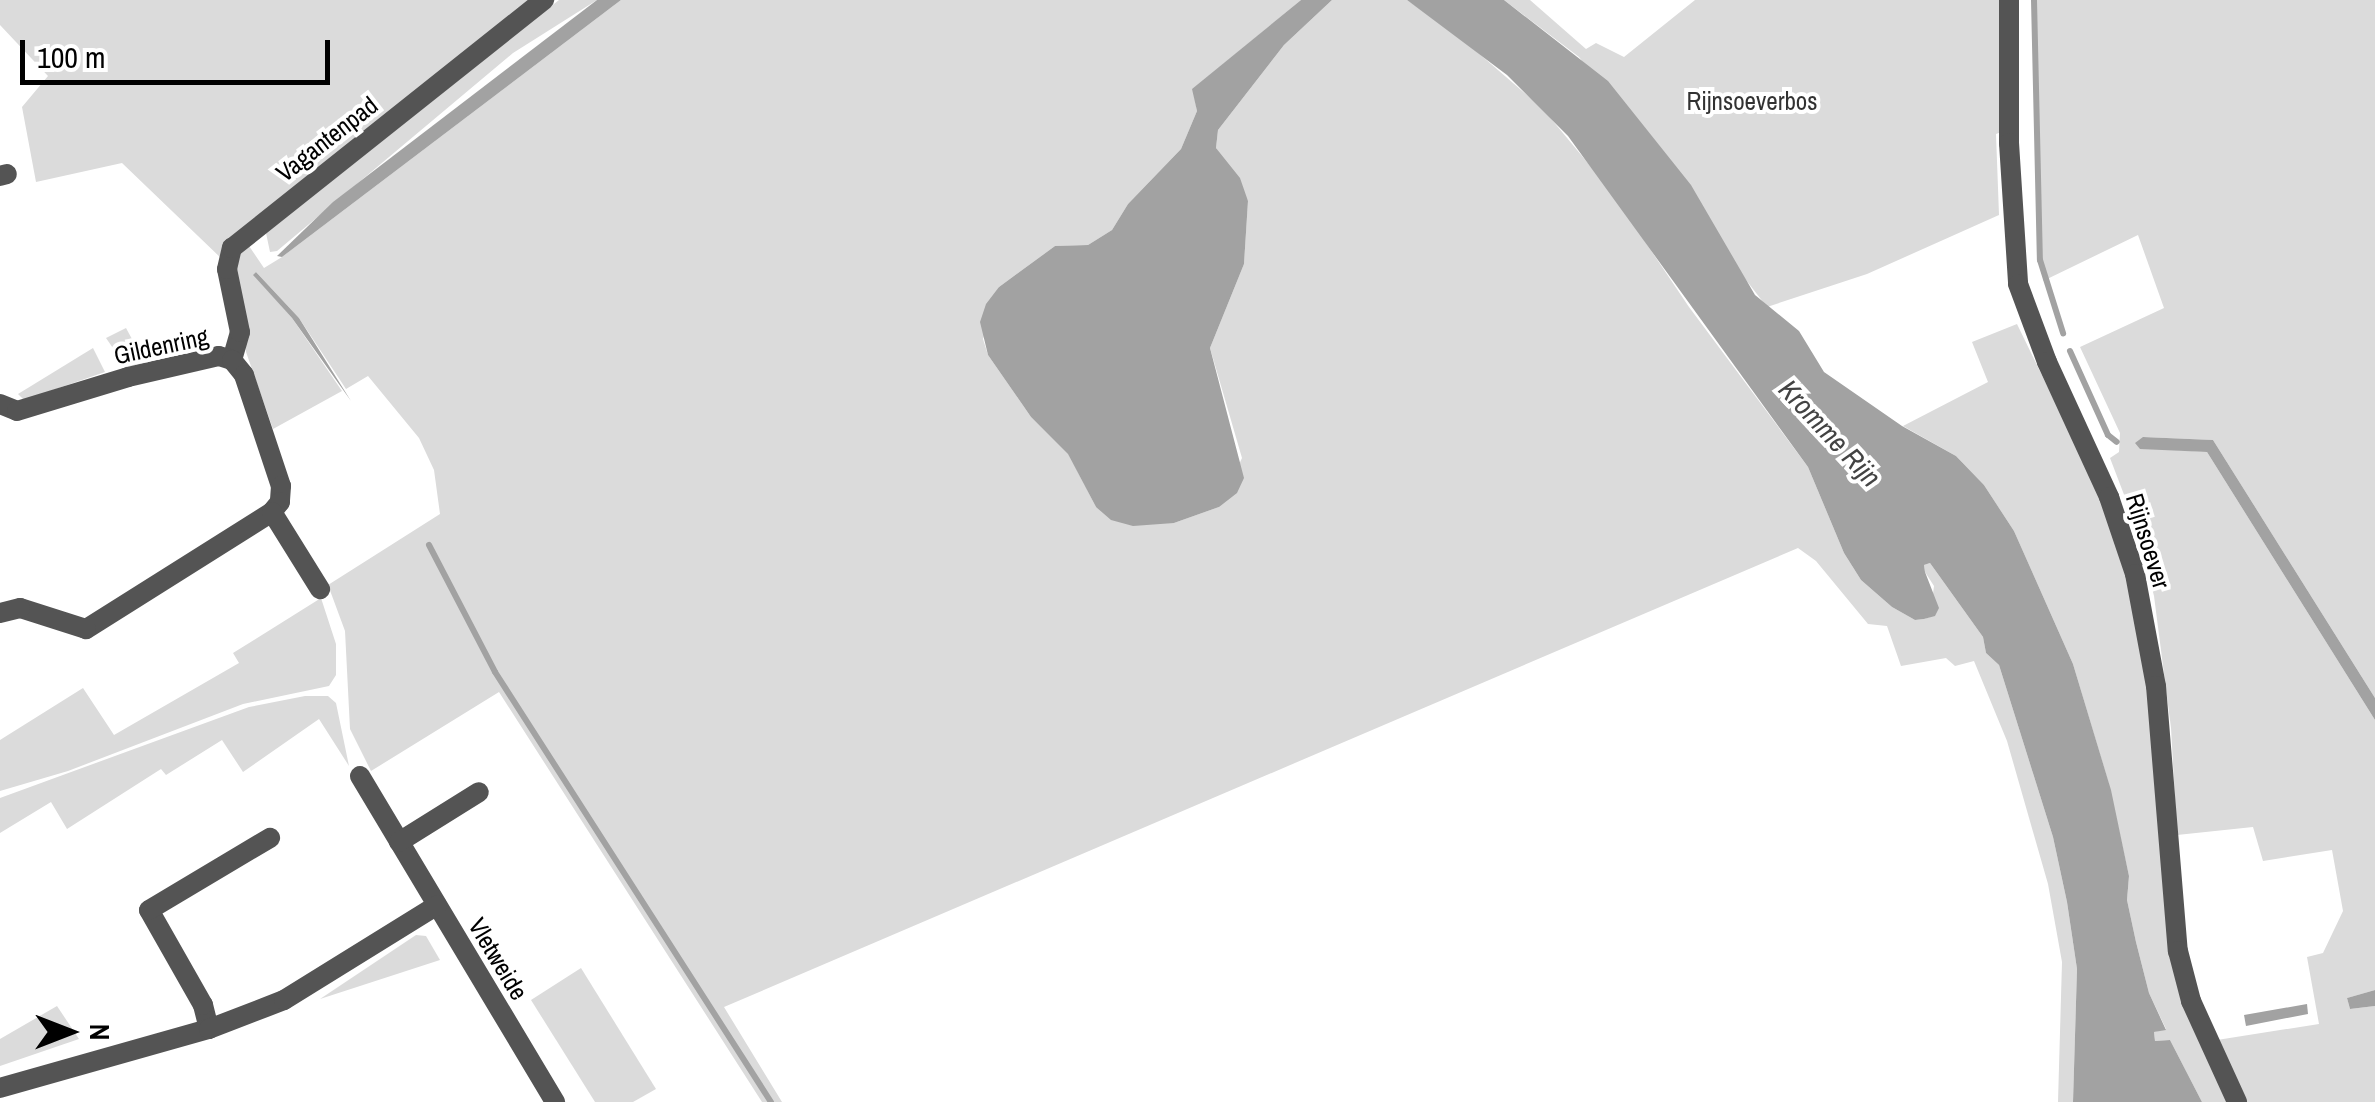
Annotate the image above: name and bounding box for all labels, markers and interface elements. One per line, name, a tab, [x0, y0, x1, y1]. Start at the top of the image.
scale bar	[25, 20, 335, 82]
text: 100 m	[37, 37, 105, 77]
park label: Rijnsoeverbos	[1686, 86, 1818, 116]
street label: Vagantenpad	[270, 90, 384, 188]
street label: Gildenring	[111, 321, 211, 371]
water label: Kromme Rijn	[1772, 373, 1888, 493]
street label: Rijnsoever	[2119, 490, 2177, 592]
street label: Vletweide	[462, 913, 534, 1005]
north arrow	[20, 982, 120, 1082]
text: N	[81, 1024, 119, 1040]

